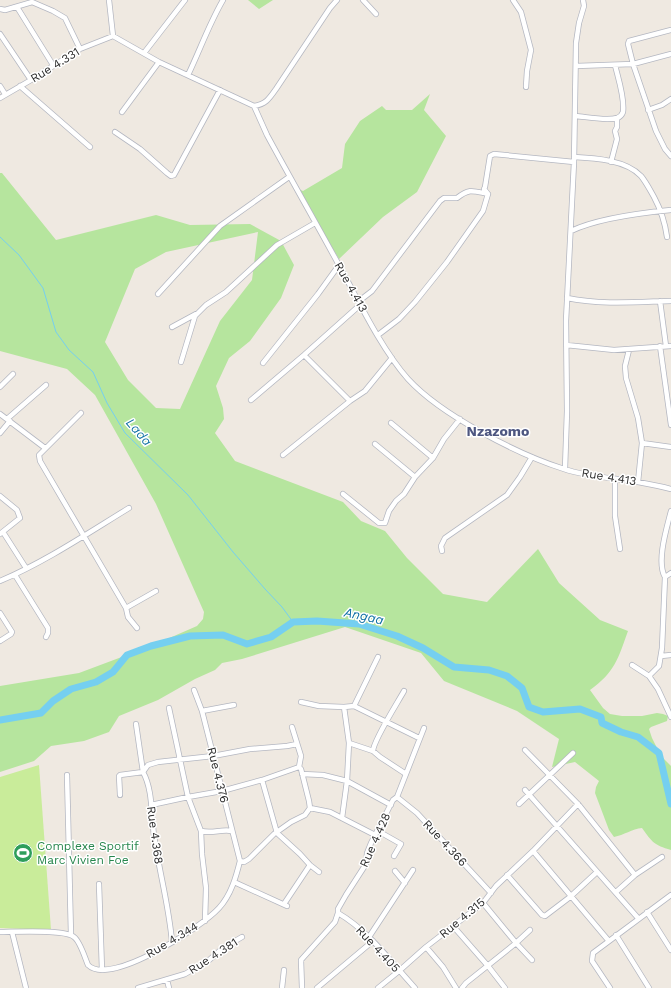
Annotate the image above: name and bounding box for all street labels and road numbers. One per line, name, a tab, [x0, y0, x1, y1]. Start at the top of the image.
street label: Rue 4.331	[28, 44, 82, 86]
street label: Rue 4.413	[331, 259, 371, 315]
street label: Rue 4.413	[581, 466, 637, 488]
street label: Rue 4.376	[204, 746, 232, 804]
street label: Rue 4.368	[144, 805, 166, 865]
street label: Rue 4.428	[357, 811, 393, 869]
street label: Rue 4.366	[420, 817, 470, 869]
street label: Rue 4.315	[436, 895, 488, 941]
street label: Rue 4.344	[143, 919, 201, 961]
street label: Rue 4.405	[353, 923, 403, 975]
street label: Rue 4.381	[186, 935, 240, 977]

